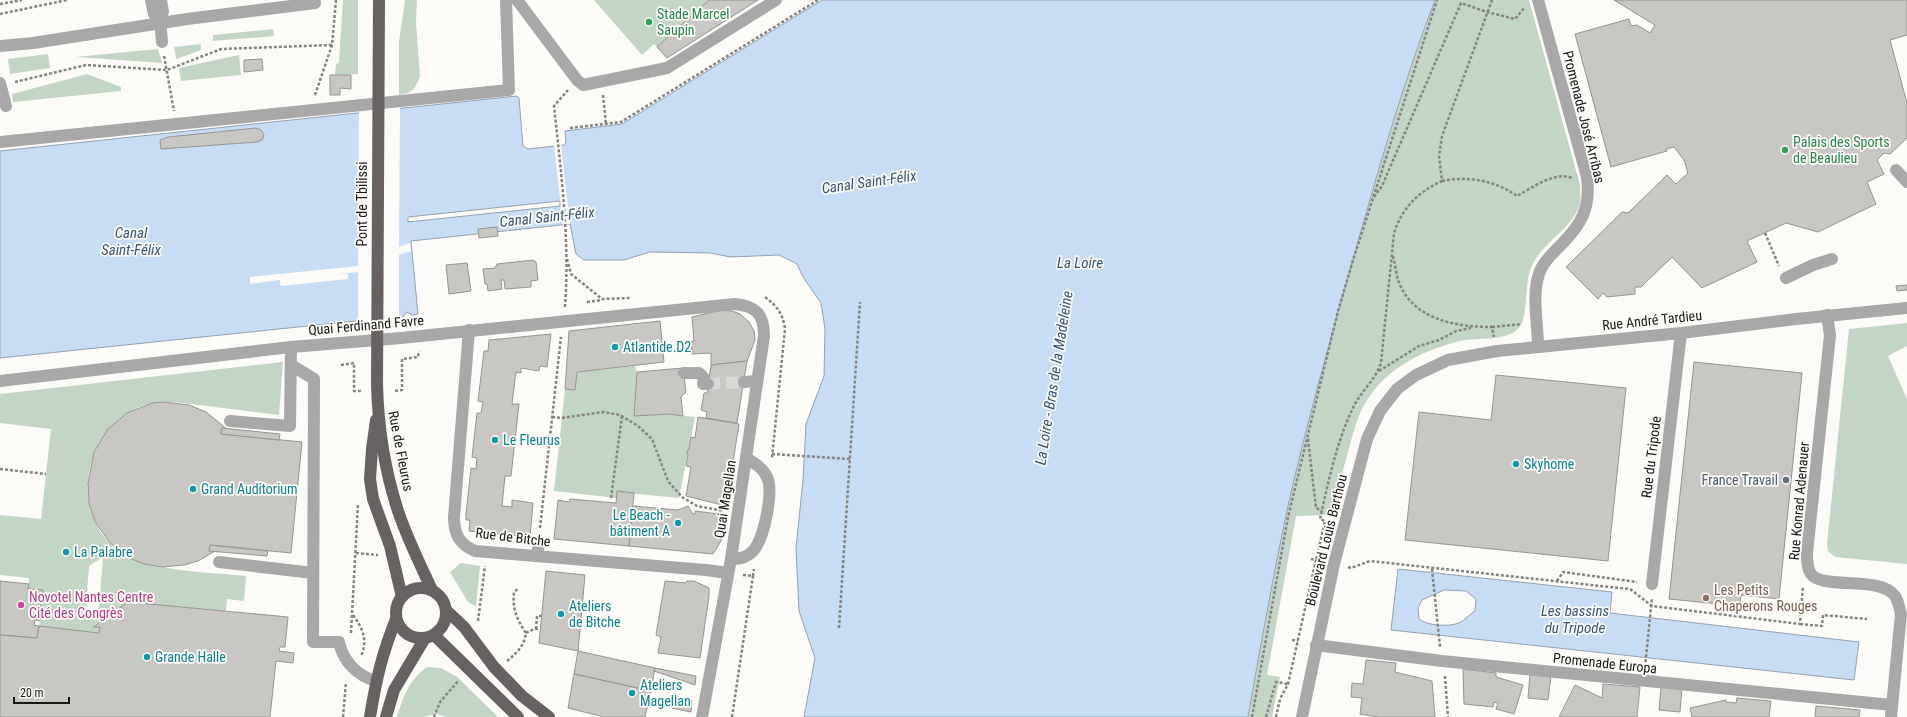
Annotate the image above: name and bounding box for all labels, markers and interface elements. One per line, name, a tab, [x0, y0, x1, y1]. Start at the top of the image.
place label: Stade Marcel Saupin	[657, 6, 730, 38]
marker: Stade Marcel Saupin	[644, 17, 654, 27]
street label: Promenade José Arribas	[1560, 49, 1608, 185]
place label: Palais des Sports de Beaulieu	[1793, 134, 1890, 166]
marker: Palais des Sports de Beaulieu	[1780, 145, 1790, 155]
street label: Pont de Tbilissi	[354, 161, 370, 247]
water label: Canal Saint-Félix	[820, 166, 918, 198]
water label: Canal Saint-Félix	[499, 203, 596, 231]
water label: Canal Saint-Félix	[101, 224, 161, 259]
water label: La Loire	[1057, 254, 1103, 272]
water label: La Loire - Bras de la Madeleine	[1031, 289, 1077, 466]
street label: Rue André Tardieu	[1601, 307, 1703, 333]
street label: Quai Ferdinand Favre	[308, 312, 425, 338]
place label: Atlantide.D2	[623, 339, 691, 355]
marker: Atlantide.D2	[610, 342, 620, 352]
street label: Rue de Fleurus	[385, 410, 417, 492]
street label: Rue du Tripode	[1638, 415, 1664, 499]
place label: Le Fleurus	[503, 432, 560, 448]
marker: Le Fleurus	[490, 435, 500, 445]
street label: Rue Konrad Adenauer	[1786, 441, 1812, 561]
place label: Skyhome	[1524, 456, 1575, 472]
street label: Quai Magellan	[711, 459, 739, 539]
marker: Skyhome	[1511, 459, 1521, 469]
place label: France Travail	[1702, 472, 1778, 488]
street label: Boulevard Louis Barthou	[1302, 473, 1350, 607]
marker: France Travail	[1781, 475, 1791, 485]
place label: Grand Auditorium	[201, 481, 298, 497]
marker: Grand Auditorium	[188, 484, 198, 494]
place label: Le Beach - bâtiment A	[610, 507, 671, 539]
marker: Le Beach - bâtiment A	[673, 518, 683, 528]
street label: Rue de Bitche	[475, 524, 552, 550]
place label: La Palabre	[74, 544, 133, 560]
marker: La Palabre	[61, 547, 71, 557]
place label: Les Petits Chaperons Rouges	[1714, 582, 1817, 614]
place label: Novotel Nantes Centre Cité des Congrès	[29, 589, 154, 621]
marker: Les Petits Chaperons Rouges	[1701, 593, 1711, 603]
place label: Ateliers de Bitche	[569, 598, 621, 630]
marker: Novotel Nantes Centre Cité des Congrès	[16, 600, 26, 610]
water label: Les bassins du Tripode	[1541, 602, 1609, 637]
marker: Ateliers de Bitche	[556, 609, 566, 619]
place label: Grande Halle	[155, 649, 226, 665]
street label: Promenade Europa	[1552, 650, 1658, 676]
marker: Grande Halle	[142, 652, 152, 662]
place label: Ateliers Magellan	[640, 677, 691, 709]
scale bar	[14, 679, 69, 705]
text: 20 m	[20, 686, 44, 700]
marker: Ateliers Magellan	[627, 688, 637, 698]

